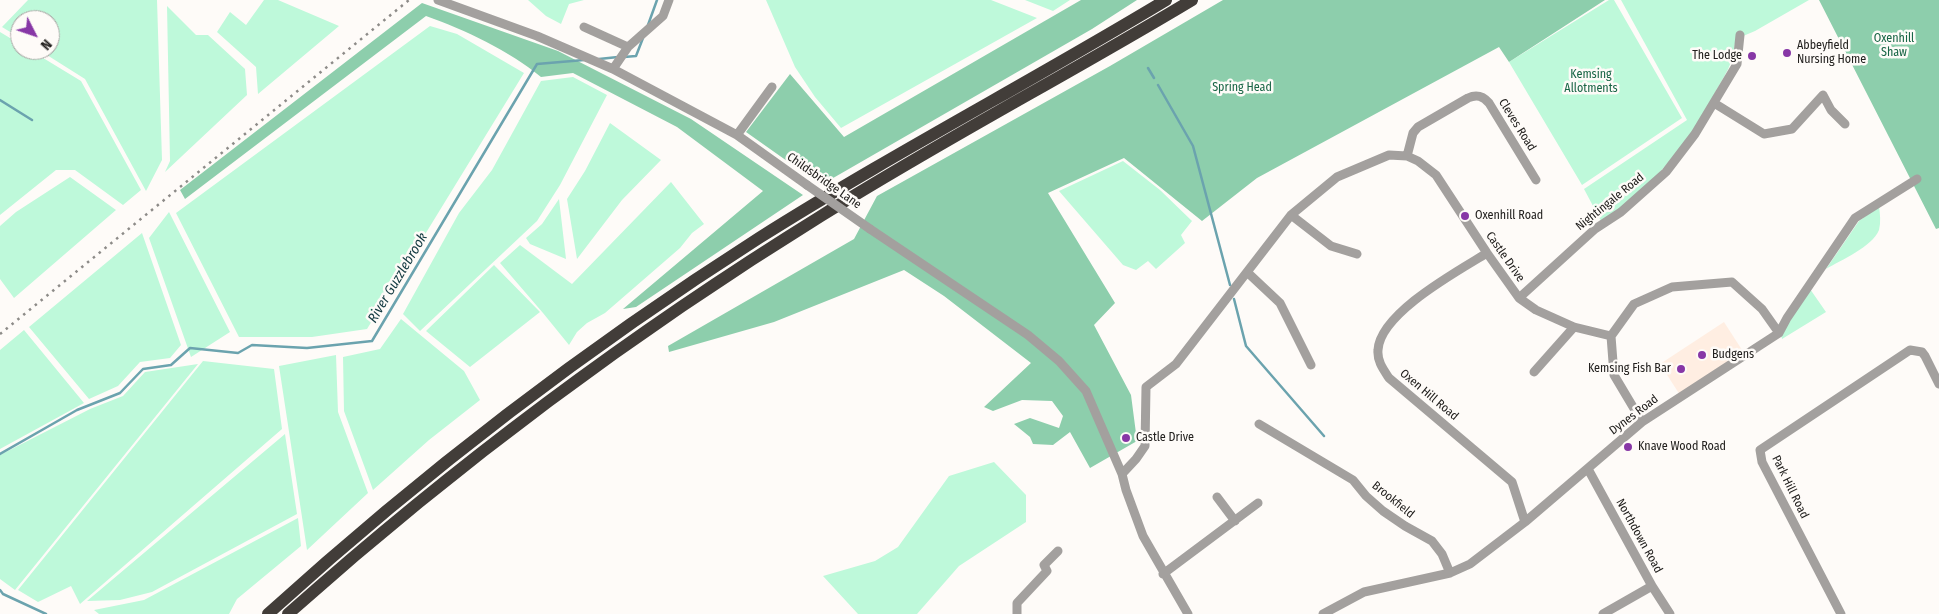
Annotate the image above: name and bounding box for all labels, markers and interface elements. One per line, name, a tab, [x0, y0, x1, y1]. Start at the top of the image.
north arrow	[10, 10, 60, 60]
park label: Oxenhill Shaw	[1874, 32, 1914, 60]
text: N	[37, 36, 55, 53]
place label: Abbeyfield Nursing Home	[1797, 39, 1866, 67]
marker: Abbeyfield Nursing Home	[1781, 47, 1793, 59]
place label: The Lodge	[1692, 49, 1742, 63]
marker: The Lodge	[1746, 50, 1758, 62]
park label: Kemsing Allotments	[1564, 68, 1618, 96]
park label: Spring Head	[1212, 81, 1272, 95]
street label: Cleves Road	[1495, 96, 1539, 154]
street label: Childsbridge Lane	[784, 150, 864, 212]
street label: Nightingale Road	[1573, 170, 1647, 234]
place label: Oxenhill Road	[1475, 209, 1543, 223]
marker: Oxenhill Road	[1459, 210, 1471, 222]
street label: Castle Drive	[1482, 229, 1528, 285]
water label: River Guzzlebrook	[365, 230, 431, 326]
place label: Budgens	[1712, 348, 1754, 362]
marker: Budgens	[1696, 349, 1708, 361]
place label: Kemsing Fish Bar	[1588, 362, 1671, 376]
marker: Kemsing Fish Bar	[1675, 363, 1687, 375]
street label: Oxen Hill Road	[1397, 366, 1461, 424]
street label: Dynes Road	[1607, 392, 1661, 438]
place label: Castle Drive	[1136, 431, 1194, 445]
marker: Castle Drive	[1120, 432, 1132, 444]
place label: Knave Wood Road	[1638, 440, 1726, 454]
marker: Knave Wood Road	[1622, 441, 1634, 453]
street label: Park Hill Road	[1769, 453, 1811, 521]
street label: Brookfield	[1369, 479, 1417, 521]
street label: Northdown Road	[1613, 496, 1665, 576]

